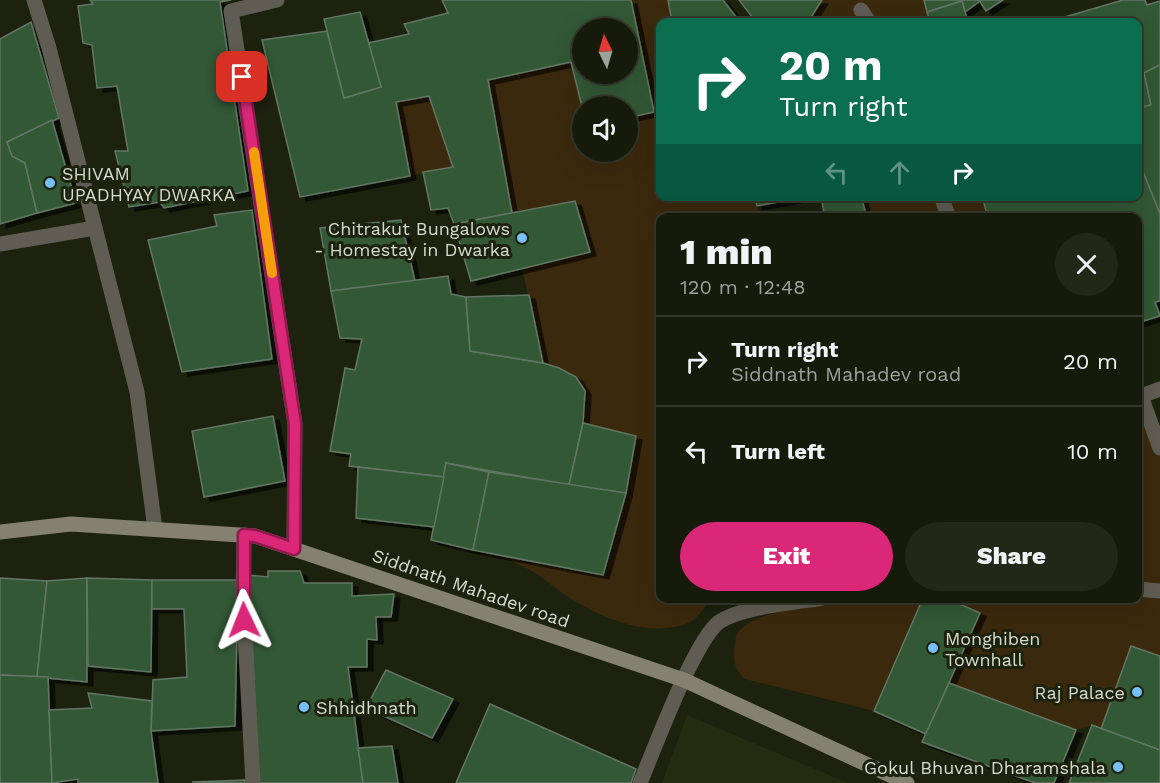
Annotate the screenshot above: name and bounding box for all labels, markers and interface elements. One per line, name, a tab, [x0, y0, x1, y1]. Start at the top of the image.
north arrow	[572, 18, 638, 84]
map controls	[572, 18, 638, 162]
text: 20 m	[779, 41, 883, 90]
icon: right	[680, 42, 758, 120]
pin	[216, 51, 267, 102]
icon: arrive	[225, 60, 258, 93]
text: Turn right	[779, 91, 908, 123]
button: sound	[572, 96, 638, 162]
icon: left	[820, 156, 853, 189]
icon: ahead	[883, 156, 916, 189]
icon: right	[946, 156, 979, 189]
place label: SHIVAM UPADHYAY DWARKA	[62, 163, 236, 205]
marker: SHIVAM UPADHYAY DWARKA	[43, 176, 57, 190]
place label: Chitrakut Bungalows - Homestay in Dwarka	[314, 218, 510, 260]
marker: Chitrakut Bungalows - Homestay in Dwarka	[515, 231, 529, 245]
text: 1 min	[680, 231, 773, 273]
button: close	[1055, 233, 1118, 296]
text: 120 m · 12:48	[680, 275, 805, 299]
text: Turn right	[731, 337, 838, 362]
icon: right	[680, 345, 713, 378]
text: 20 m	[1063, 349, 1118, 374]
text: Siddnath Mahadev road	[731, 362, 961, 386]
icon: left	[680, 435, 713, 468]
text: Turn left	[731, 439, 825, 464]
text: 10 m	[1067, 439, 1118, 464]
button: Exit	[680, 522, 893, 591]
button: Share	[905, 522, 1118, 591]
street label: Siddnath Mahadev road	[370, 544, 572, 632]
position arrow	[212, 588, 276, 652]
place label: Monghiben Townhall	[945, 628, 1041, 670]
marker: Monghiben Townhall	[926, 641, 940, 655]
place label: Raj Palace	[1035, 682, 1125, 703]
marker: Raj Palace	[1130, 685, 1144, 699]
place label: Shhidhnath	[316, 697, 417, 718]
marker: Shhidhnath	[297, 700, 311, 714]
place label: Gokul Bhuvan Dharamshala	[864, 757, 1106, 778]
marker: Gokul Bhuvan Dharamshala	[1111, 760, 1125, 774]

